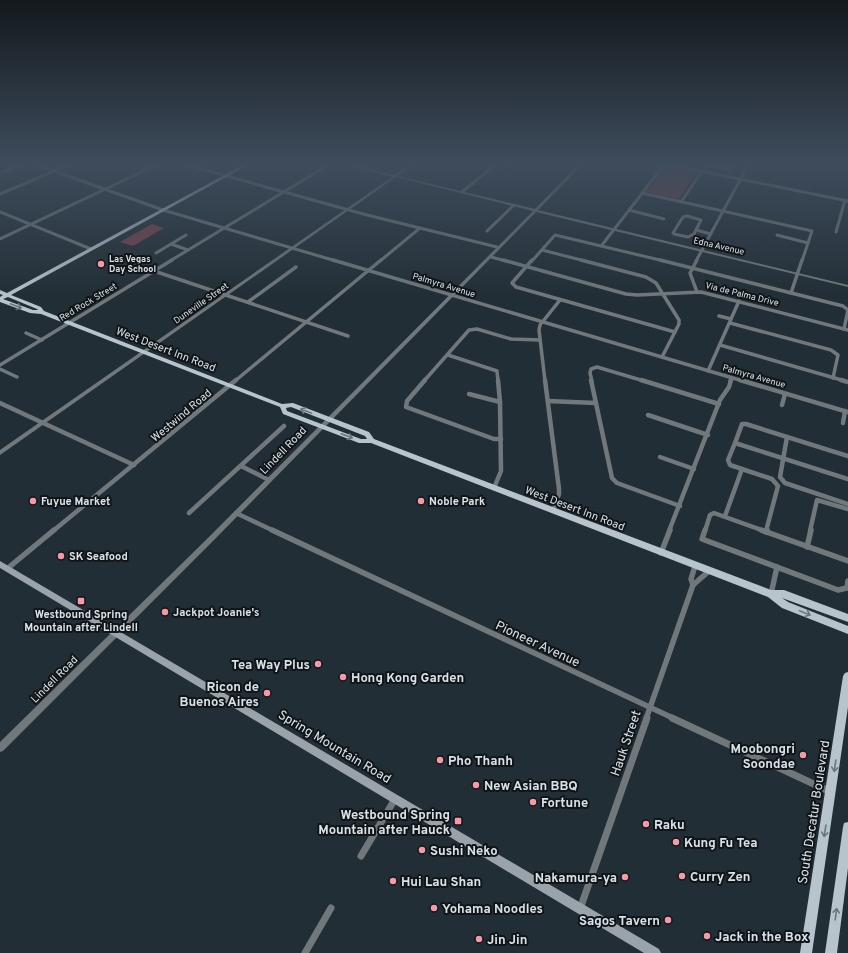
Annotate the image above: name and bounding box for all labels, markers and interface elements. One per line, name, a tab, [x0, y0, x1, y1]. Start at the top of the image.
street label: Edna Avenue	[692, 235, 746, 258]
place label: Las Vegas Day School	[109, 254, 156, 275]
marker: Las Vegas Day School	[96, 259, 106, 269]
street label: Palmyra Avenue	[411, 271, 477, 300]
street label: Duneville Street	[172, 280, 231, 326]
street label: Via de Palma Drive	[704, 280, 780, 309]
street label: Red Rock Street	[58, 281, 119, 324]
one-way arrow	[9, 303, 21, 311]
street label: West Desert Inn Road	[114, 324, 218, 375]
street label: Palmyra Avenue	[721, 362, 787, 391]
street label: Westwind Road	[148, 386, 215, 445]
one-way arrow	[300, 406, 312, 414]
street label: Lindell Road	[257, 424, 310, 478]
one-way arrow	[340, 432, 352, 440]
street label: West Desert Inn Road	[523, 483, 627, 534]
place label: Fuyue Market	[41, 495, 110, 509]
place label: Noble Park	[429, 495, 485, 509]
marker: Fuyue Market	[28, 496, 38, 506]
marker: Noble Park	[416, 496, 426, 506]
place label: SK Seafood	[69, 550, 128, 564]
marker: SK Seafood	[56, 551, 66, 561]
marker: Westbound Spring Mountain after Lindell	[76, 596, 86, 606]
place label: Jackpot Joanie's	[173, 606, 260, 620]
marker: Jackpot Joanie's	[160, 607, 170, 617]
place label: Westbound Spring Mountain after Lindell	[24, 608, 138, 635]
one-way arrow	[798, 609, 810, 617]
street label: Pioneer Avenue	[492, 618, 582, 671]
street label: Lindell Road	[28, 653, 81, 706]
place label: Tea Way Plus	[231, 658, 310, 674]
marker: Tea Way Plus	[313, 659, 323, 669]
place label: Hong Kong Garden	[351, 671, 464, 687]
marker: Hong Kong Garden	[338, 672, 348, 682]
place label: Ricon de Buenos Aires	[179, 680, 259, 711]
marker: Ricon de Buenos Aires	[262, 688, 272, 698]
street label: Spring Mountain Road	[275, 708, 393, 788]
street label: Hauk Street	[608, 709, 646, 779]
street label: South Decatur Boulevard	[796, 739, 834, 885]
place label: Moobongri Soondae	[731, 742, 795, 773]
marker: Moobongri Soondae	[798, 750, 808, 760]
place label: Pho Thanh	[448, 754, 513, 770]
marker: Pho Thanh	[435, 755, 445, 765]
one-way arrow	[831, 759, 839, 772]
place label: New Asian BBQ	[484, 779, 578, 795]
marker: New Asian BBQ	[471, 780, 481, 790]
place label: Fortune	[541, 796, 588, 812]
marker: Fortune	[528, 797, 538, 807]
place label: Westbound Spring Mountain after Hauck	[318, 808, 450, 839]
marker: Westbound Spring Mountain after Hauck	[453, 816, 463, 826]
place label: Raku	[654, 818, 685, 834]
marker: Raku	[641, 819, 651, 829]
one-way arrow	[821, 824, 829, 837]
place label: Kung Fu Tea	[684, 836, 758, 852]
marker: Kung Fu Tea	[671, 837, 681, 847]
place label: Sushi Neko	[430, 844, 498, 860]
marker: Sushi Neko	[417, 845, 427, 855]
place label: Curry Zen	[690, 870, 750, 886]
place label: Nakamura-ya	[535, 871, 617, 887]
marker: Curry Zen	[677, 871, 687, 881]
marker: Nakamura-ya	[620, 872, 630, 882]
place label: Hui Lau Shan	[401, 875, 481, 891]
marker: Hui Lau Shan	[388, 876, 398, 886]
place label: Yohama Noodles	[442, 902, 543, 918]
marker: Yohama Noodles	[429, 903, 439, 913]
one-way arrow	[833, 908, 840, 921]
place label: Sagos Tavern	[579, 914, 660, 930]
marker: Sagos Tavern	[663, 915, 673, 925]
place label: Jack in the Box	[715, 930, 809, 946]
marker: Jack in the Box	[702, 931, 712, 941]
place label: Jin Jin	[487, 933, 528, 949]
marker: Jin Jin	[474, 934, 484, 944]

